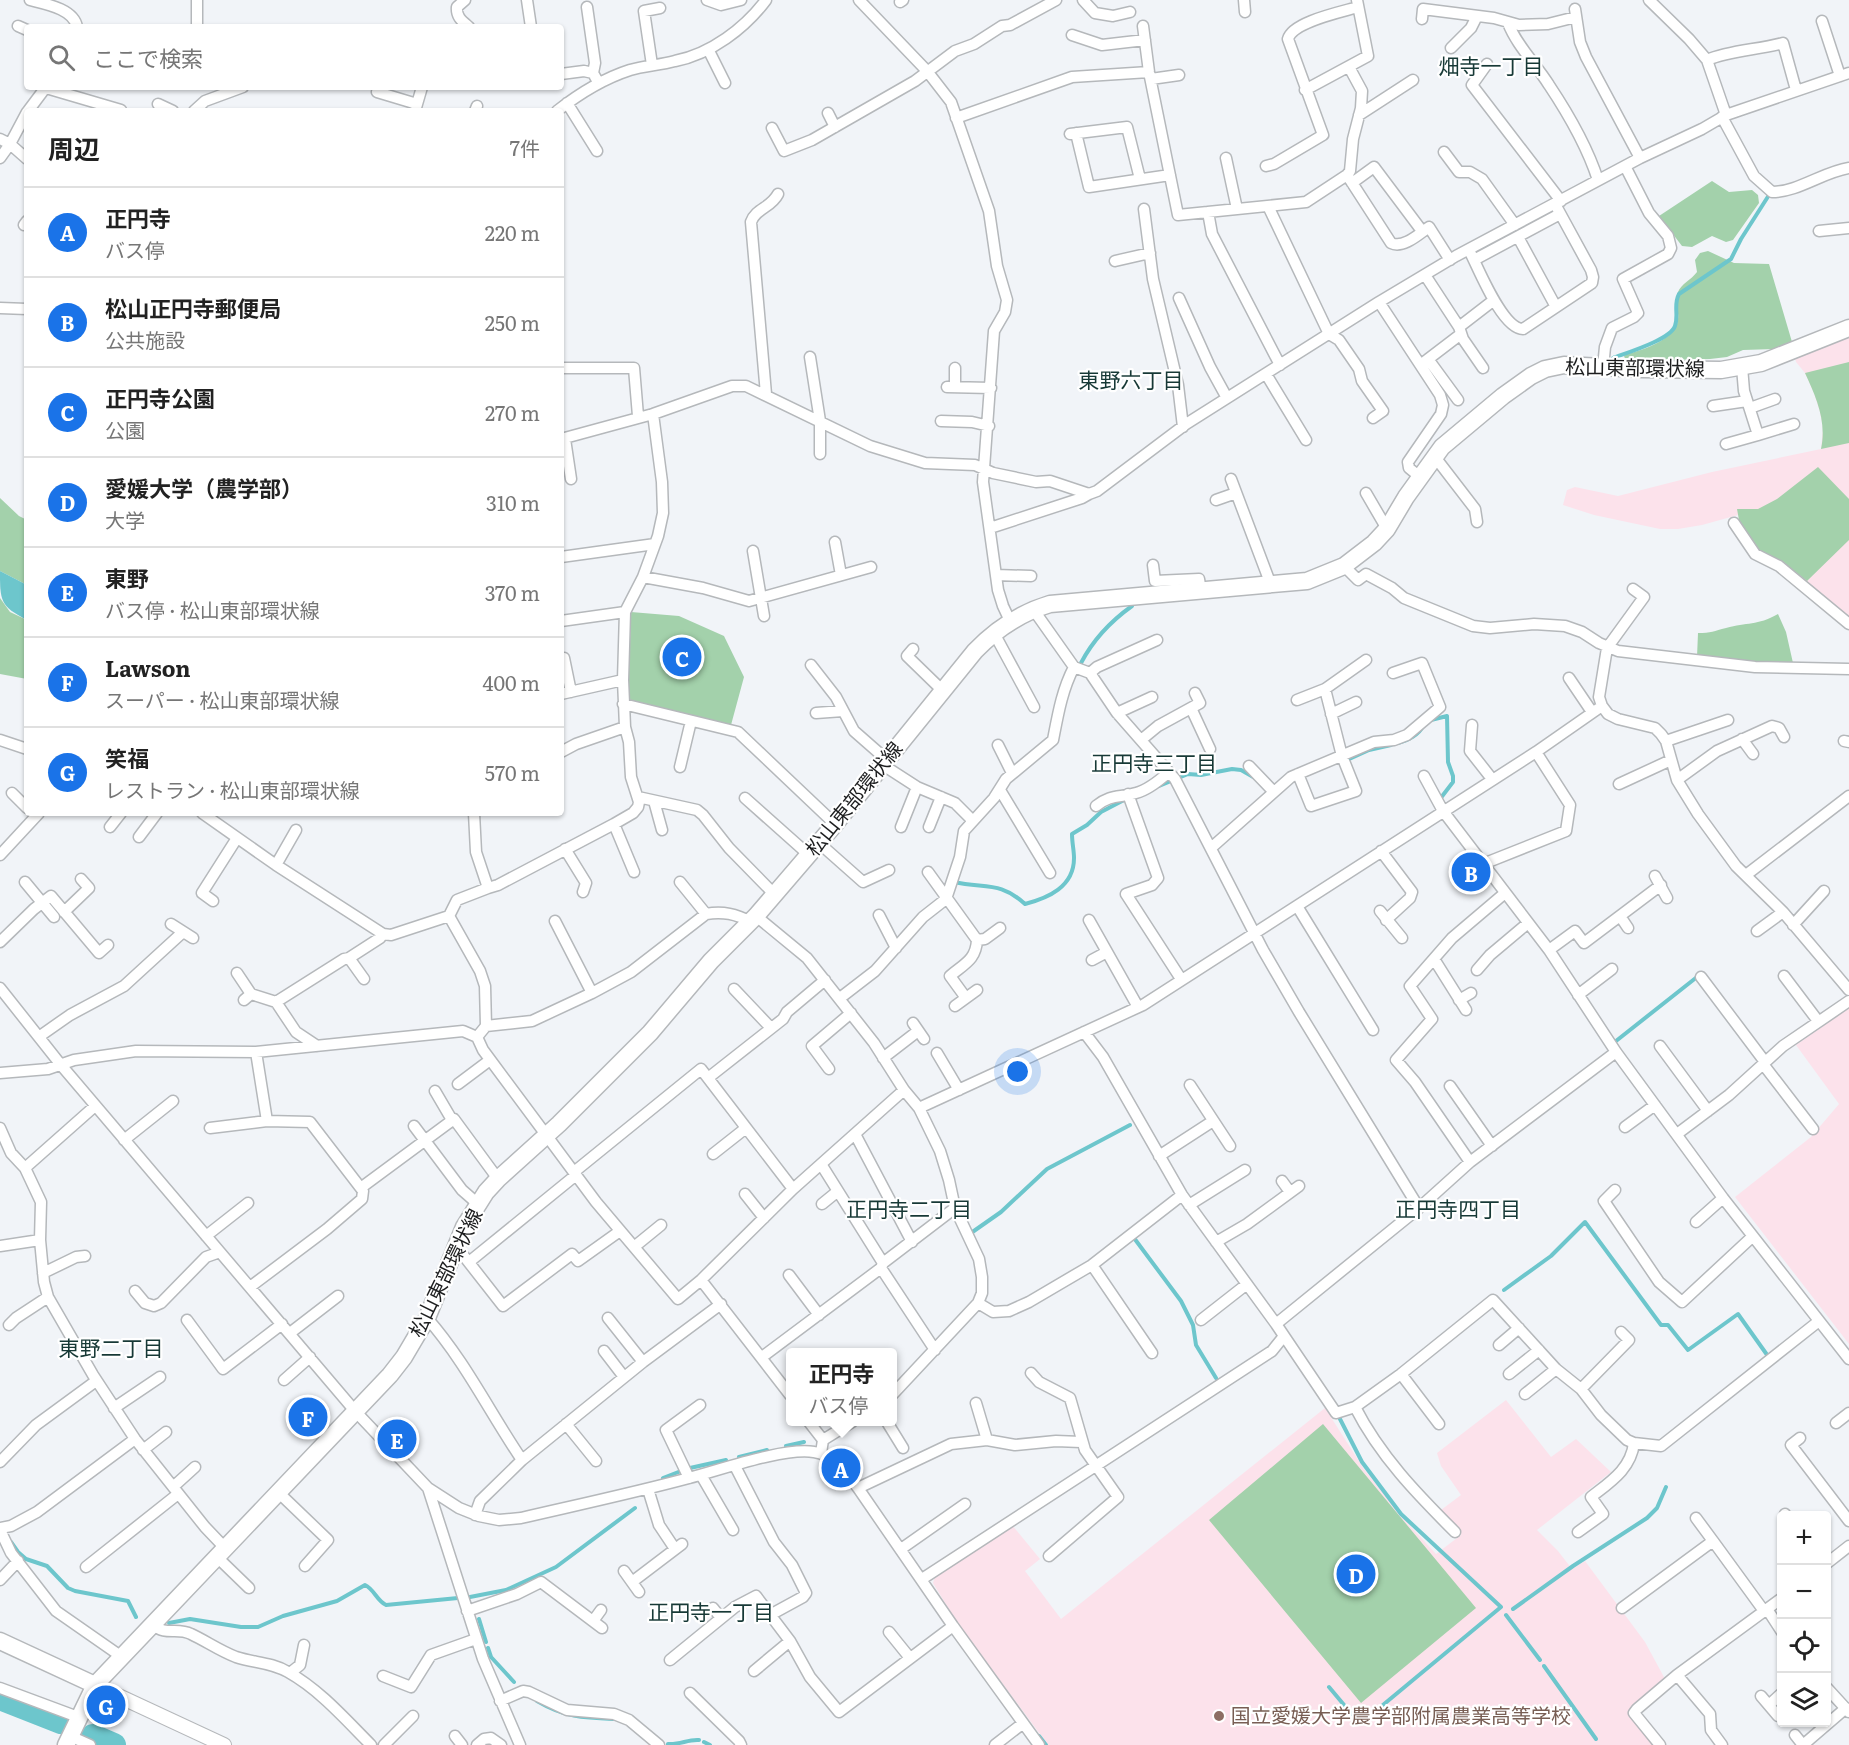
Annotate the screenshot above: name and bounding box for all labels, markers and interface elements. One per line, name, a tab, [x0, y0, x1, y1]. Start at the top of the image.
search box	[24, 24, 564, 90]
icon: search	[45, 41, 78, 74]
text: ここで検索	[93, 41, 203, 74]
district label: 畑寺一丁目	[1439, 49, 1544, 80]
text: 周辺	[48, 128, 100, 167]
text: 7件	[510, 132, 540, 162]
text: 正円寺	[105, 201, 171, 234]
text: A	[60, 217, 75, 247]
text: 220 m	[485, 217, 540, 247]
text: バス停	[105, 234, 165, 264]
text: 松山正円寺郵便局	[105, 291, 281, 324]
text: B	[61, 307, 74, 337]
text: 250 m	[485, 307, 540, 337]
text: 公共施設	[105, 324, 185, 354]
street label: 松山東部環状線	[1565, 350, 1705, 382]
district label: 東野六丁目	[1079, 363, 1184, 394]
text: 正円寺公園	[105, 381, 215, 414]
text: C	[60, 397, 75, 427]
text: 270 m	[485, 397, 540, 427]
text: 公園	[105, 414, 145, 444]
text: 愛媛大学（農学部）	[105, 471, 303, 504]
text: D	[60, 487, 75, 517]
text: 310 m	[486, 487, 540, 517]
text: 大学	[105, 504, 145, 534]
text: 東野	[105, 561, 149, 594]
text: E	[61, 577, 74, 607]
text: 370 m	[485, 577, 540, 607]
text: バス停 · 松山東部環状線	[105, 594, 320, 624]
pin: C	[662, 634, 702, 680]
text: Lawson	[105, 651, 191, 684]
text: F	[61, 667, 74, 697]
text: 400 m	[482, 667, 540, 697]
text: スーパー · 松山東部環状線	[105, 684, 339, 714]
street label: 松山東部環状線	[797, 734, 908, 862]
text: 笑福	[105, 741, 149, 774]
district label: 正円寺三丁目	[1091, 746, 1217, 777]
text: G	[60, 757, 75, 787]
text: 570 m	[485, 757, 540, 787]
text: レストラン · 松山東部環状線	[105, 774, 360, 804]
pin: B	[1452, 850, 1490, 894]
your location	[1003, 1057, 1032, 1086]
district label: 正円寺二丁目	[846, 1192, 972, 1223]
district label: 正円寺四丁目	[1395, 1192, 1521, 1223]
street label: 松山東部環状線	[400, 1203, 488, 1342]
district label: 東野二丁目	[59, 1331, 164, 1362]
popup	[786, 1348, 897, 1426]
text: 正円寺	[808, 1356, 875, 1389]
text: バス停	[808, 1389, 868, 1419]
pin: F	[288, 1394, 328, 1440]
pin: E	[378, 1416, 416, 1462]
pin: A	[822, 1446, 860, 1490]
map controls	[1777, 1511, 1831, 1727]
button: +	[1777, 1511, 1831, 1565]
pin: D	[1336, 1552, 1376, 1596]
button: −	[1777, 1565, 1831, 1619]
district label: 正円寺一丁目	[648, 1595, 774, 1626]
button: locate	[1777, 1619, 1831, 1673]
button: layers	[1777, 1673, 1831, 1727]
pin: G	[86, 1682, 126, 1728]
place label: 国立愛媛大学農学部附属農業高等学校	[1231, 1699, 1571, 1729]
marker: 国立愛媛大学農学部附属農業高等学校	[1212, 1709, 1226, 1723]

